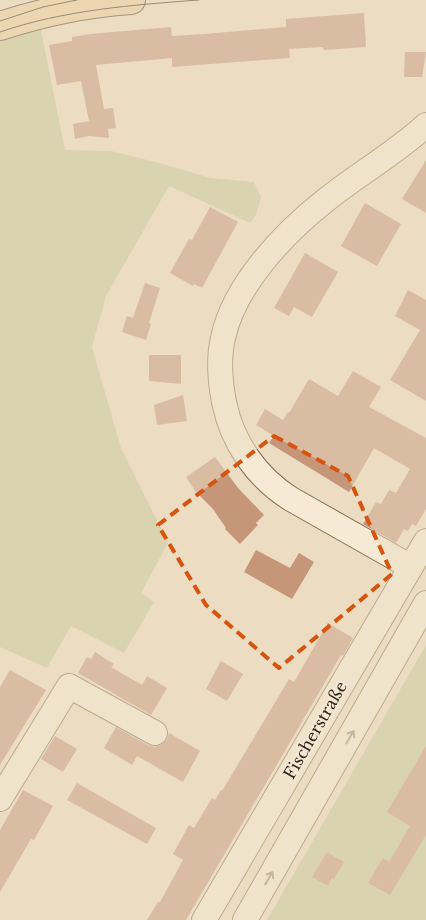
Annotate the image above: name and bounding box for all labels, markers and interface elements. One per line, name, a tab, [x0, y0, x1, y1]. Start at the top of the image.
street label: Fischerstraße	[279, 677, 351, 783]
one-way arrow	[345, 729, 355, 744]
one-way arrow	[265, 871, 275, 885]

